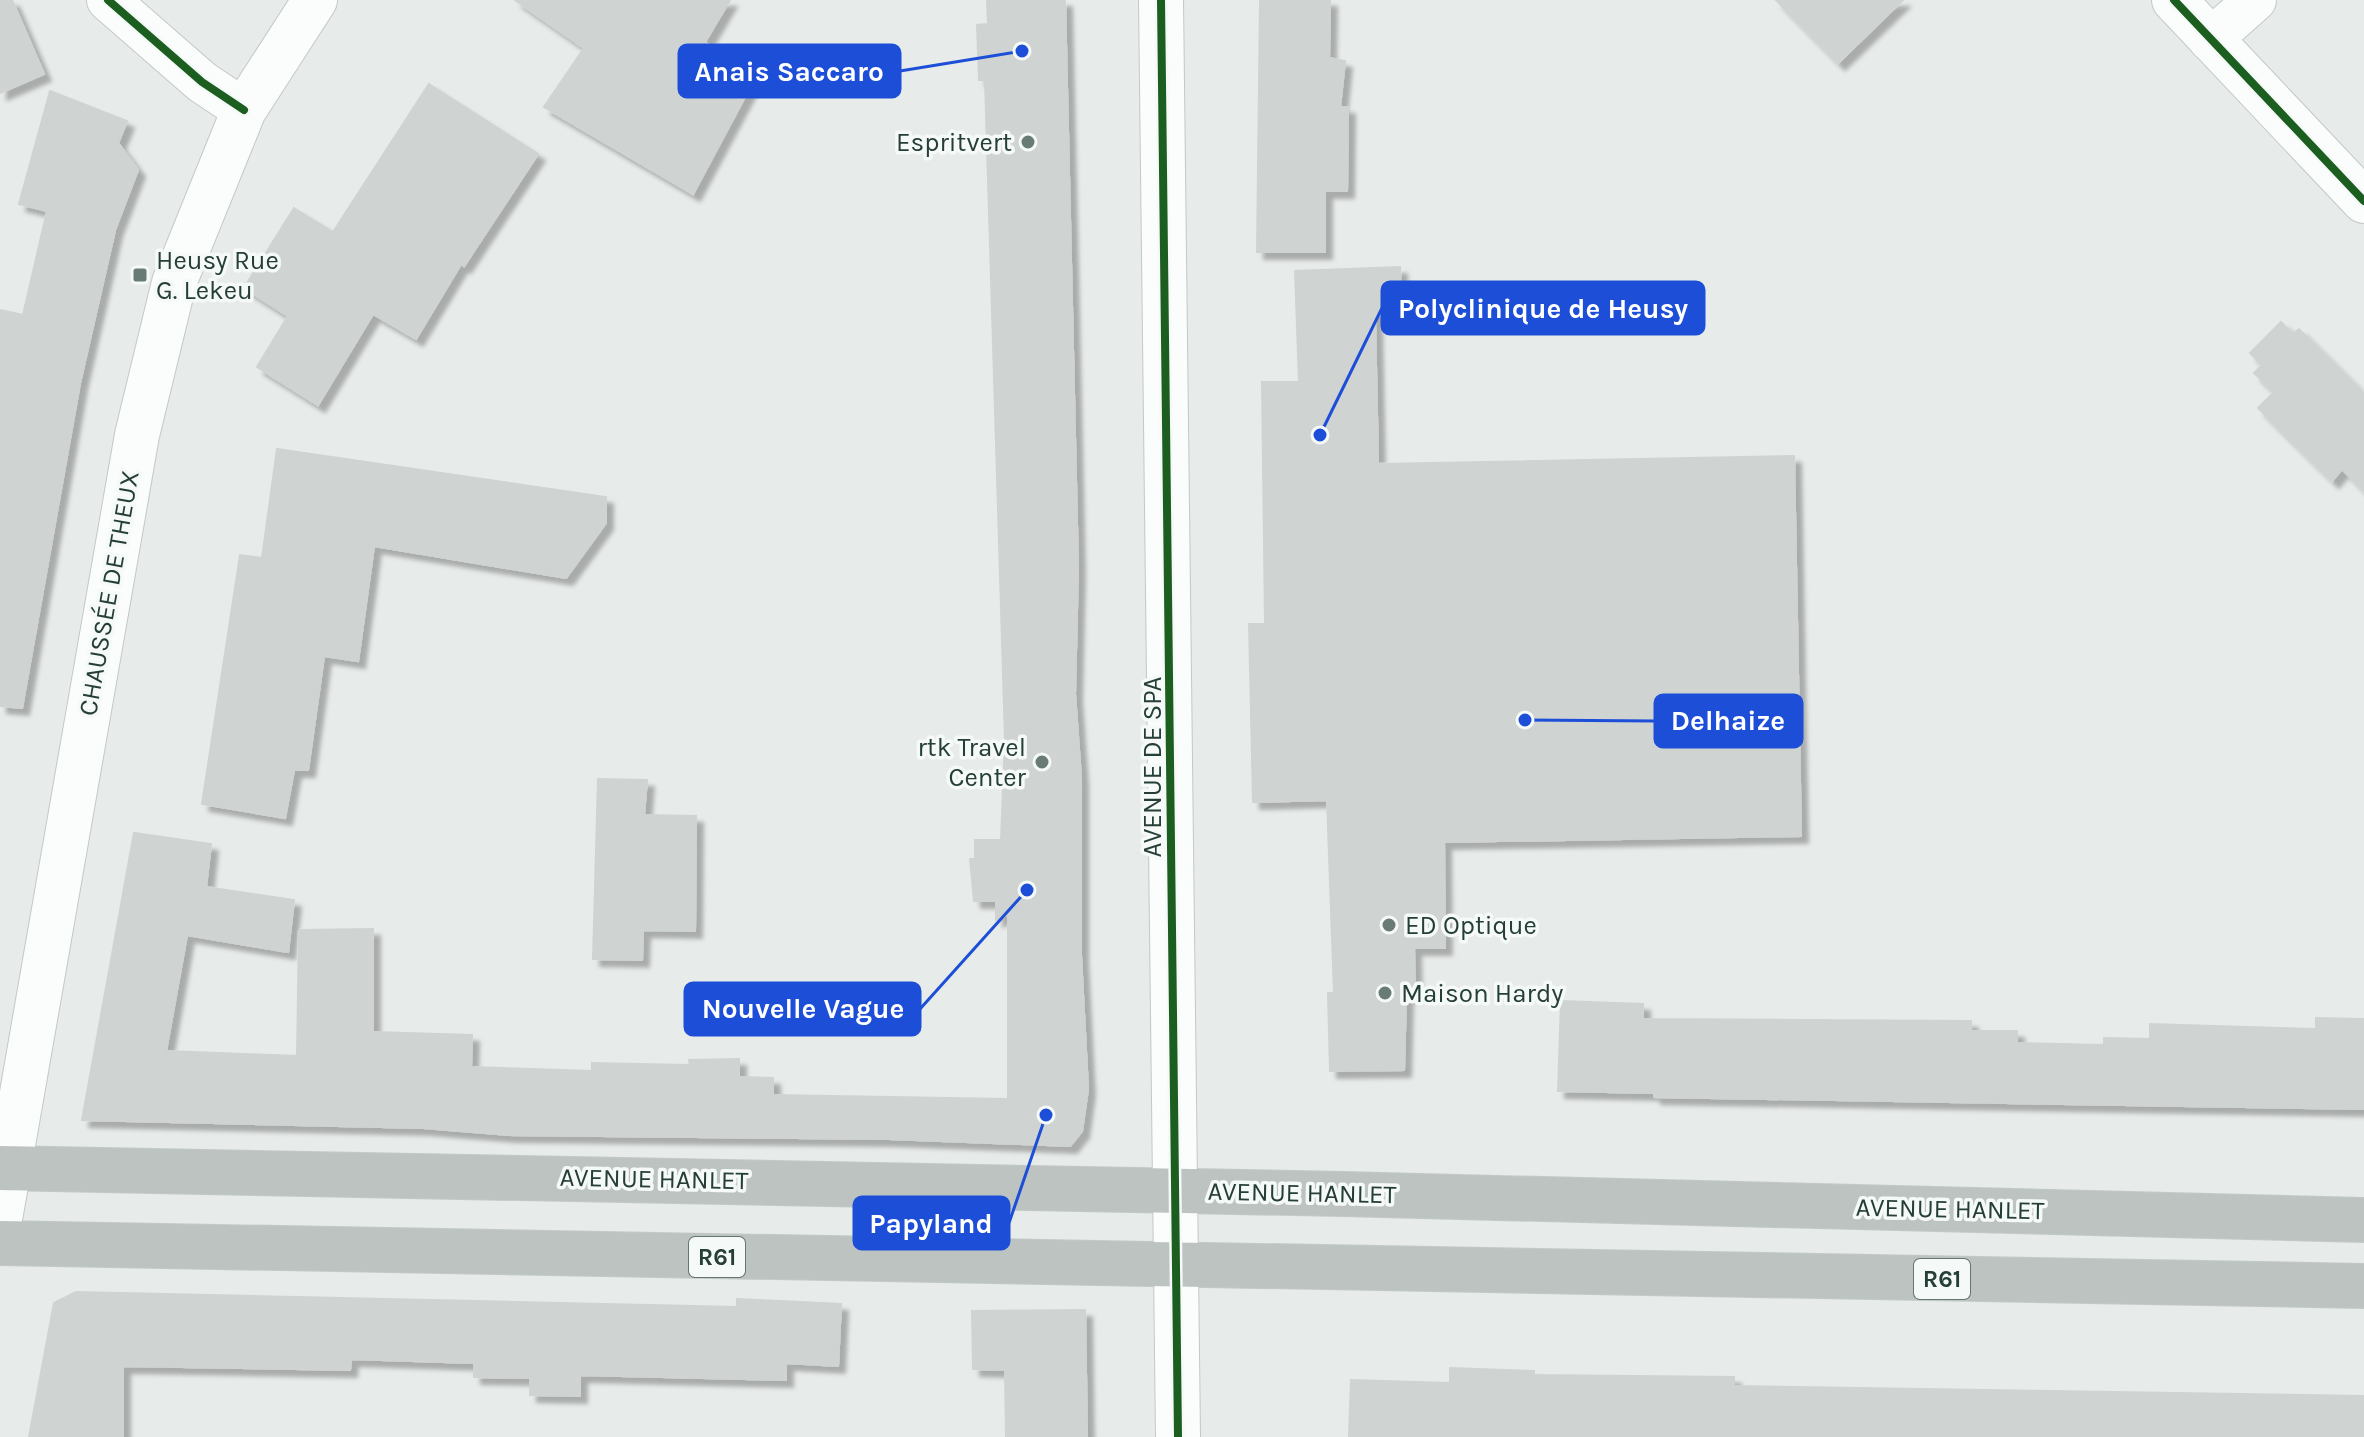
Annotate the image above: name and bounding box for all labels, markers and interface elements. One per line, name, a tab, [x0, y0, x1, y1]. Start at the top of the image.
callout: Anais Saccaro	[679, 45, 900, 97]
text: Anais Saccaro	[694, 55, 884, 88]
place label: Espritvert	[896, 127, 1012, 158]
marker: Espritvert	[1019, 133, 1037, 151]
place label: Heusy Rue G. Lekeu	[156, 245, 279, 306]
marker: Heusy Rue G. Lekeu	[131, 266, 149, 284]
callout: Polyclinique de Heusy	[1382, 282, 1704, 334]
text: Polyclinique de Heusy	[1398, 292, 1688, 325]
street label: CHAUSSÉE DE THEUX	[71, 468, 146, 718]
street label: AVENUE DE SPA	[1137, 676, 1168, 857]
callout: Delhaize	[1655, 695, 1802, 747]
text: Delhaize	[1671, 704, 1785, 737]
place label: rtk Travel Center	[917, 732, 1027, 793]
marker: rtk Travel Center	[1033, 753, 1051, 771]
place label: ED Optique	[1405, 910, 1537, 941]
marker: ED Optique	[1380, 916, 1398, 934]
place label: Maison Hardy	[1401, 978, 1563, 1009]
callout: Nouvelle Vague	[685, 983, 920, 1035]
marker: Maison Hardy	[1376, 984, 1394, 1002]
text: Nouvelle Vague	[702, 992, 904, 1025]
street label: AVENUE HANLET	[559, 1162, 749, 1196]
street label: AVENUE HANLET	[1207, 1176, 1397, 1210]
street label: AVENUE HANLET	[1855, 1192, 2045, 1226]
callout: Papyland	[854, 1197, 1009, 1249]
text: Papyland	[869, 1207, 993, 1240]
road number: R61	[689, 1237, 745, 1277]
road number: R61	[1914, 1259, 1970, 1299]

